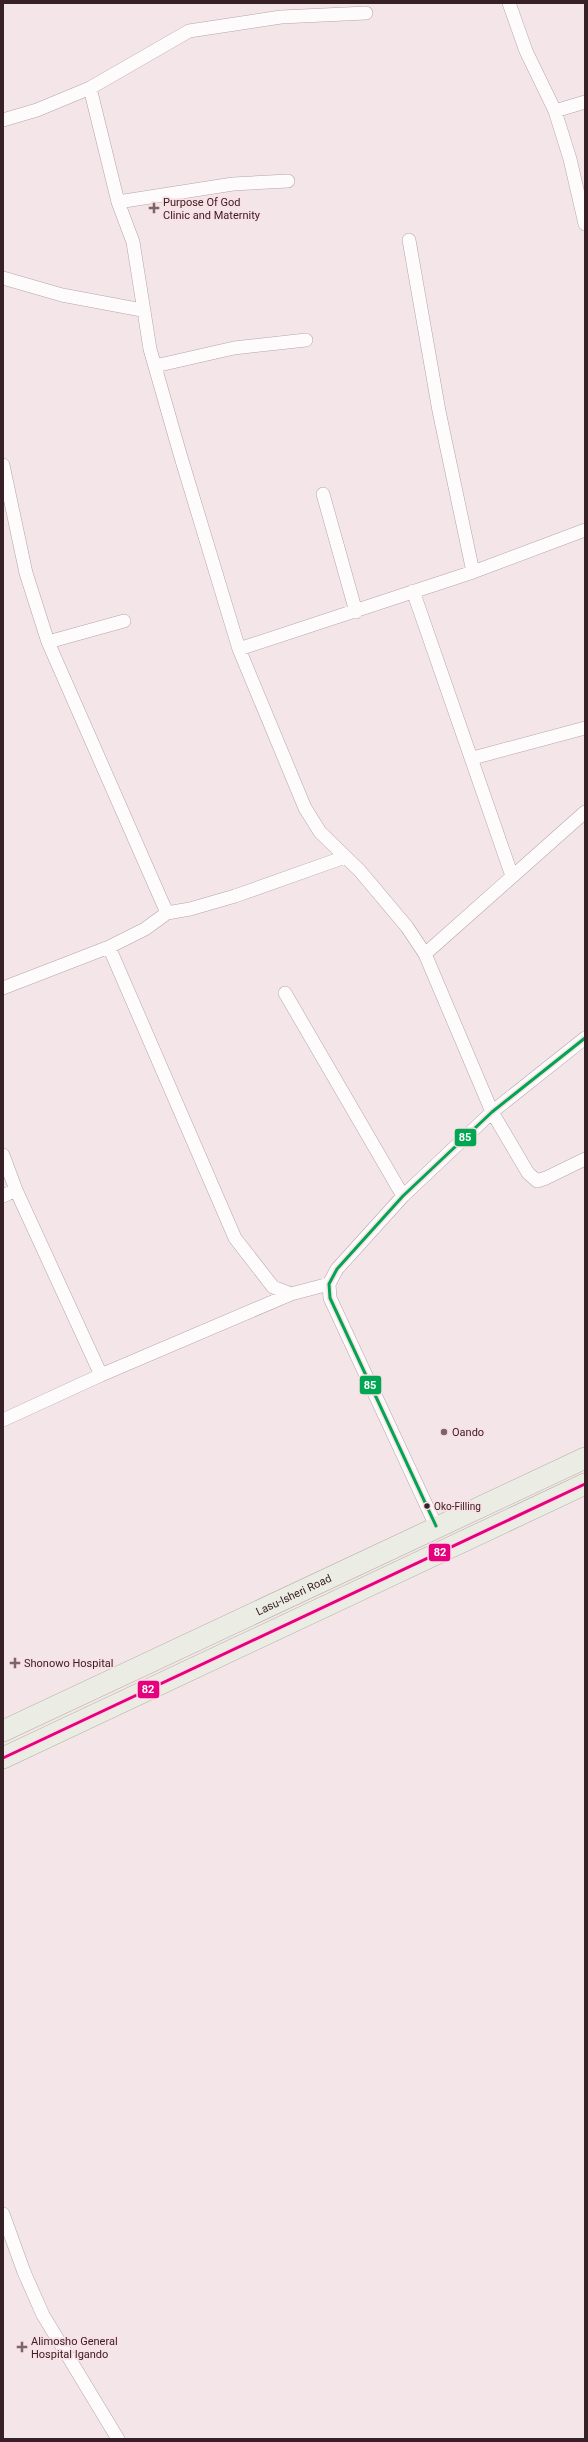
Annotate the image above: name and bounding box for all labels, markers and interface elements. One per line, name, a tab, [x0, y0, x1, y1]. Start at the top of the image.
place label: Purpose Of God Clinic and Maternity	[163, 196, 261, 222]
marker: Purpose Of God Clinic and Maternity	[148, 202, 160, 214]
line badge: 85	[454, 1128, 477, 1147]
text: 85	[459, 1131, 471, 1144]
line badge: 85	[359, 1375, 382, 1395]
text: 85	[364, 1379, 376, 1392]
place label: Oando	[452, 1426, 484, 1439]
marker: Oando	[439, 1427, 449, 1437]
marker: Oko-Filling	[422, 1501, 432, 1511]
place label: Oko-Filling	[434, 1501, 481, 1512]
line badge: 82	[428, 1543, 451, 1562]
text: 82	[434, 1546, 446, 1559]
street label: Lasu-Isheri Road	[254, 1571, 333, 1618]
marker: Shonowo Hospital	[9, 1657, 21, 1669]
place label: Shonowo Hospital	[24, 1657, 113, 1670]
line badge: 82	[137, 1680, 160, 1699]
text: 82	[142, 1683, 154, 1696]
place label: Alimosho General Hospital Igando	[31, 2335, 118, 2361]
marker: Alimosho General Hospital Igando	[16, 2341, 28, 2353]

